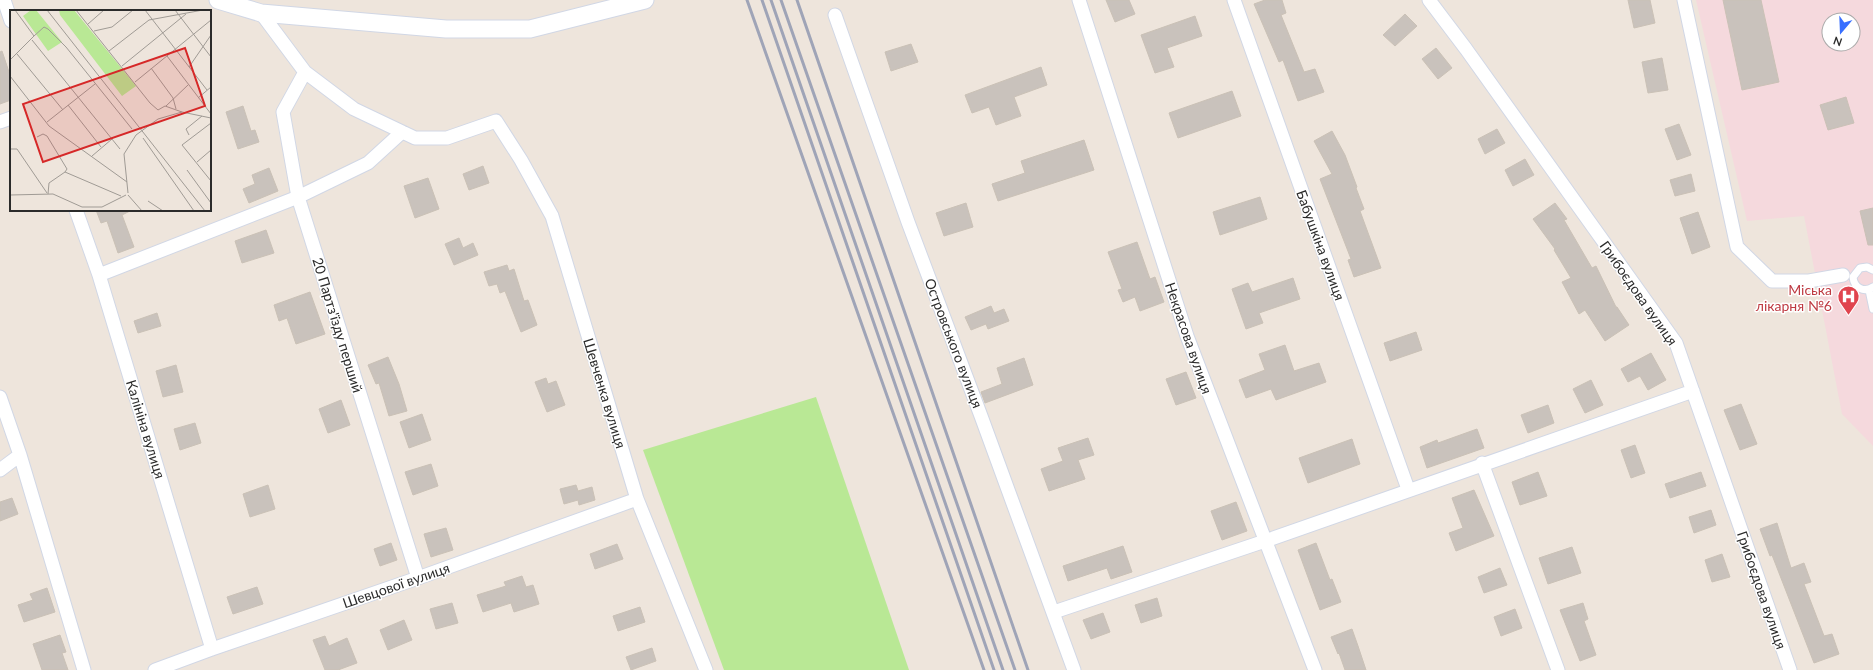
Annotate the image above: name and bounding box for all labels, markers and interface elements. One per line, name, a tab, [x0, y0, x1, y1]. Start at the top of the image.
inset map	[10, 10, 211, 211]
north arrow	[1821, 12, 1861, 52]
text: N	[1831, 34, 1844, 49]
street label: Бабушкіна вулиця	[1293, 187, 1349, 303]
street label: Грибоєдова вулиця	[1597, 238, 1681, 348]
street label: 20 Партз'їзду перший	[309, 255, 367, 395]
street label: Островського вулиця	[921, 276, 987, 410]
street label: Некрасова вулиця	[1162, 280, 1216, 396]
place label: Міська лікарня №6	[1756, 281, 1832, 314]
hospital icon: Міська лікарня №6	[1835, 284, 1861, 317]
street label: Шевченка вулиця	[580, 336, 630, 450]
street label: Калініна вулиця	[123, 378, 169, 480]
street label: Грибоєдова вулиця	[1734, 529, 1790, 651]
street label: Шевцової вулиця	[340, 559, 452, 611]

